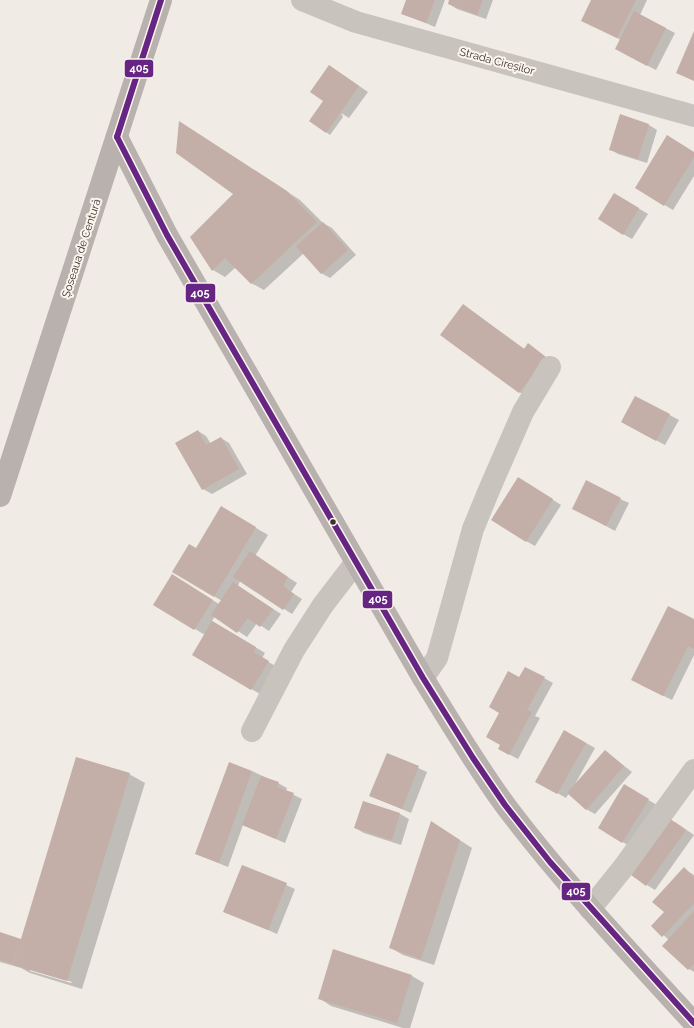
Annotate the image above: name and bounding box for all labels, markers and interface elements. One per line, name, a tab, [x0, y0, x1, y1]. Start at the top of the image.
street label: Strada Cireșilor	[458, 45, 536, 78]
line badge: 405	[124, 59, 154, 78]
text: 405	[129, 62, 149, 75]
street label: Șoseaua de Centură	[59, 197, 104, 299]
line badge: 405	[185, 283, 216, 303]
text: 405	[190, 287, 210, 300]
unlabelled marker	[328, 517, 338, 527]
line badge: 405	[362, 590, 393, 609]
text: 405	[368, 593, 388, 606]
line badge: 405	[561, 882, 591, 901]
text: 405	[566, 885, 586, 898]

